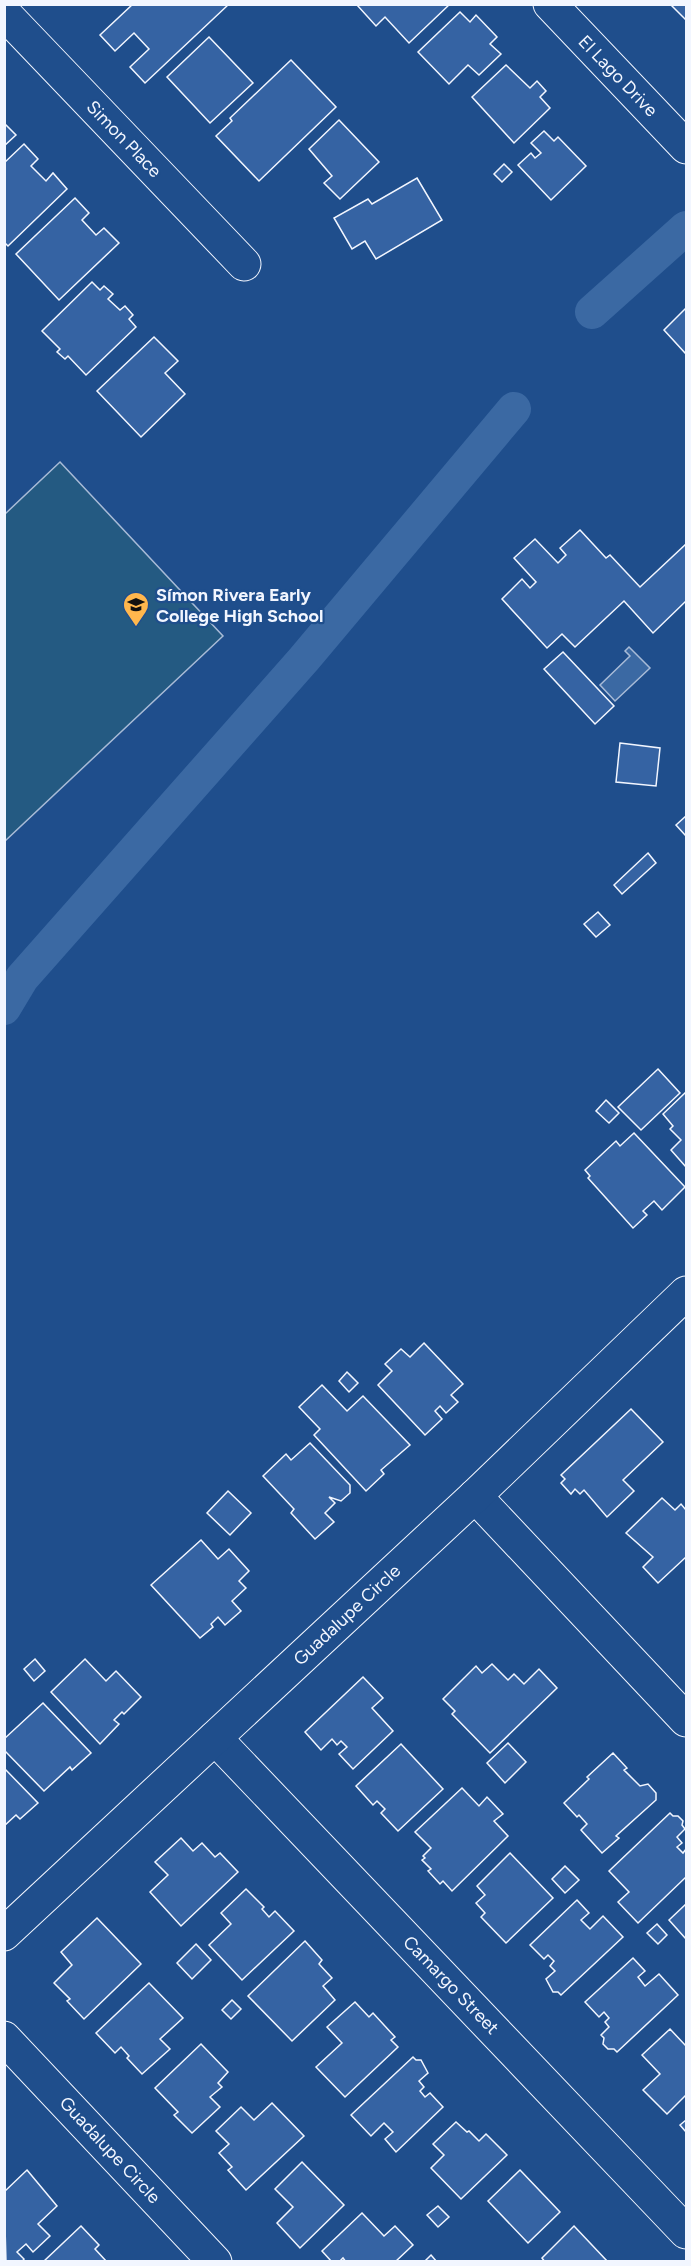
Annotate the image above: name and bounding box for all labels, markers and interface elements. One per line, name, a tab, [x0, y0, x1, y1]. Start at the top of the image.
street label: El Lago Drive	[574, 31, 662, 121]
street label: Simon Place	[82, 96, 166, 182]
place label: Símon Rivera Early College High School	[156, 584, 323, 627]
school or university icon: Símon Rivera Early College High School	[121, 590, 151, 628]
street label: Guadalupe Circle	[289, 1560, 405, 1670]
street label: Camargo Street	[398, 1931, 504, 2039]
street label: Guadalupe Circle	[55, 2092, 165, 2208]

